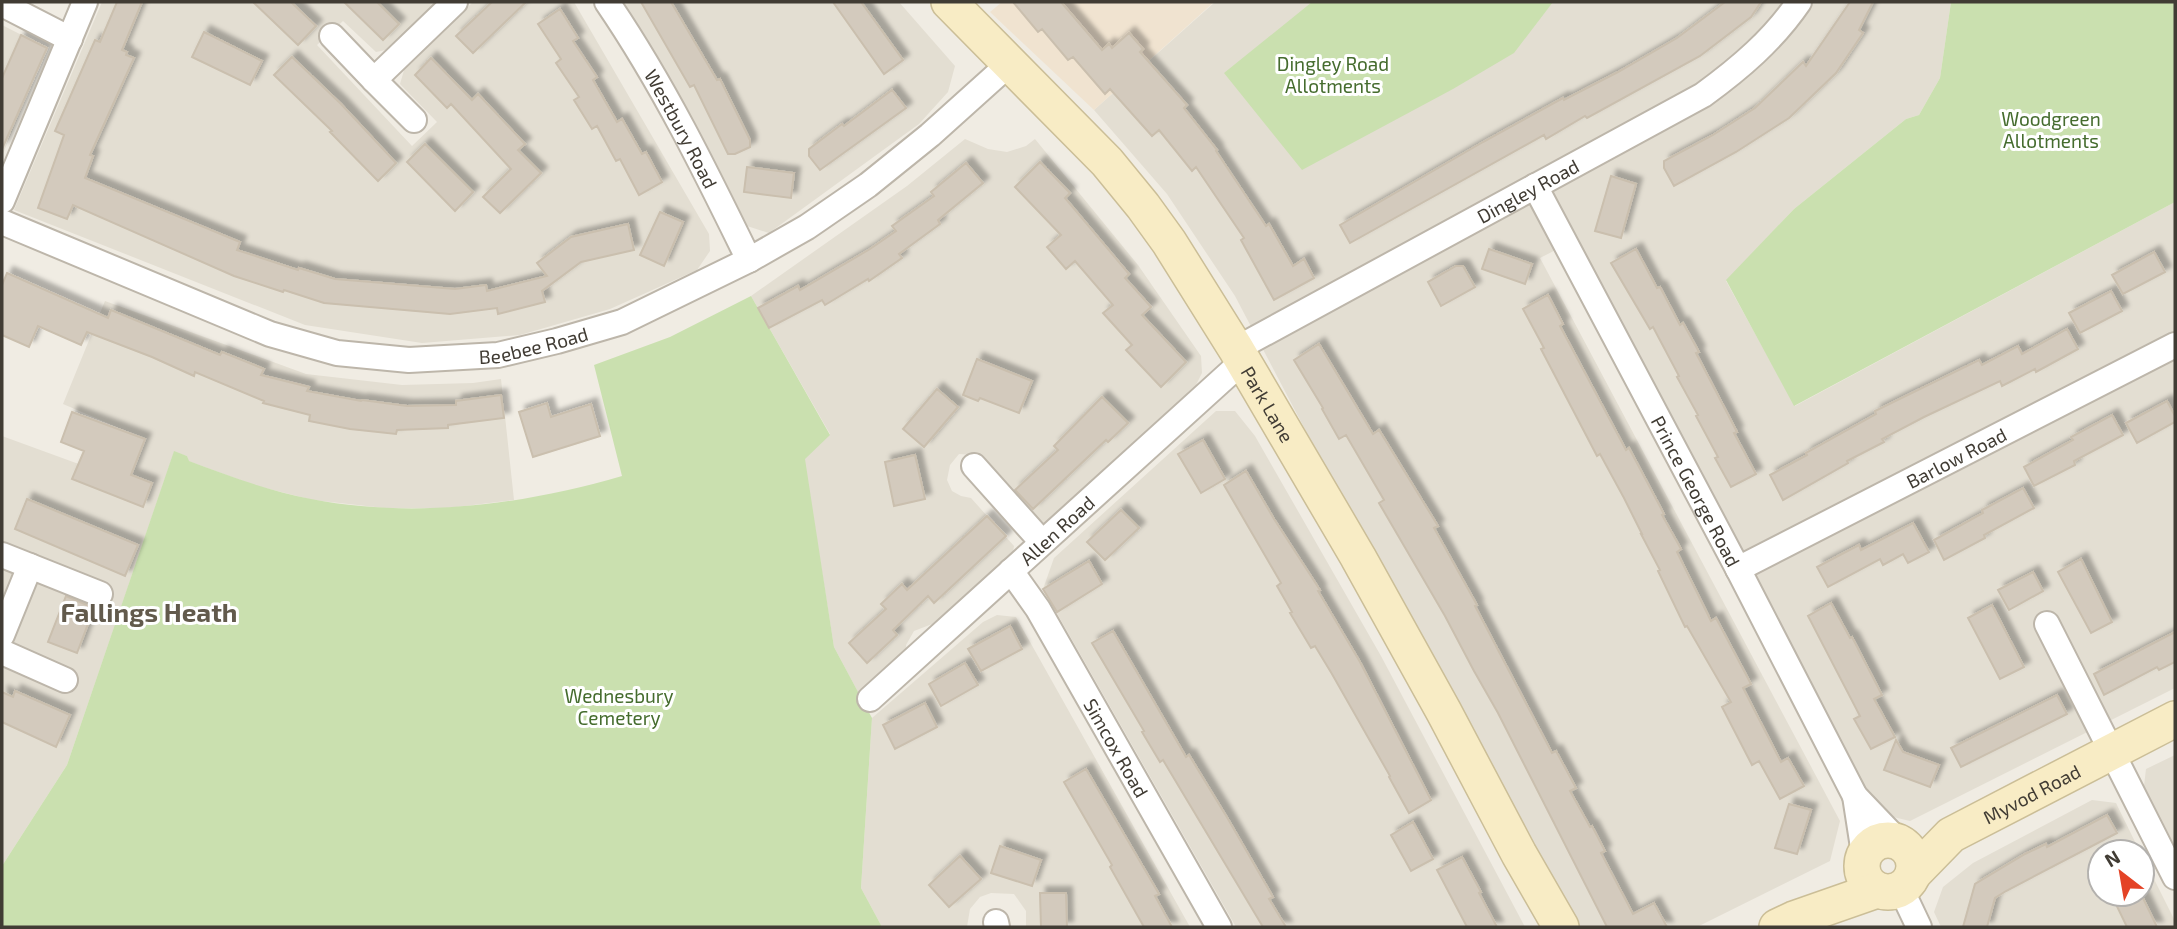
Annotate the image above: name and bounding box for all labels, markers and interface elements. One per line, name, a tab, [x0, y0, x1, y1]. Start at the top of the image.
park label: Dingley Road Allotments	[1277, 52, 1389, 97]
street label: Westbury Road	[640, 65, 723, 192]
park label: Woodgreen Allotments	[2001, 107, 2101, 152]
street label: Dingley Road	[1473, 153, 1583, 227]
street label: Beebee Road	[478, 321, 590, 368]
street label: Park Lane	[1237, 362, 1299, 446]
street label: Prince George Road	[1647, 411, 1746, 570]
street label: Barlow Road	[1902, 422, 2010, 492]
street label: Allen Road	[1015, 490, 1099, 569]
district label: Fallings Heath	[61, 596, 237, 627]
park label: Wednesbury Cemetery	[565, 684, 673, 729]
street label: Simcox Road	[1080, 694, 1154, 801]
street label: Myvod Road	[1979, 759, 2084, 828]
north arrow	[2086, 838, 2156, 908]
text: N	[2100, 845, 2124, 871]

